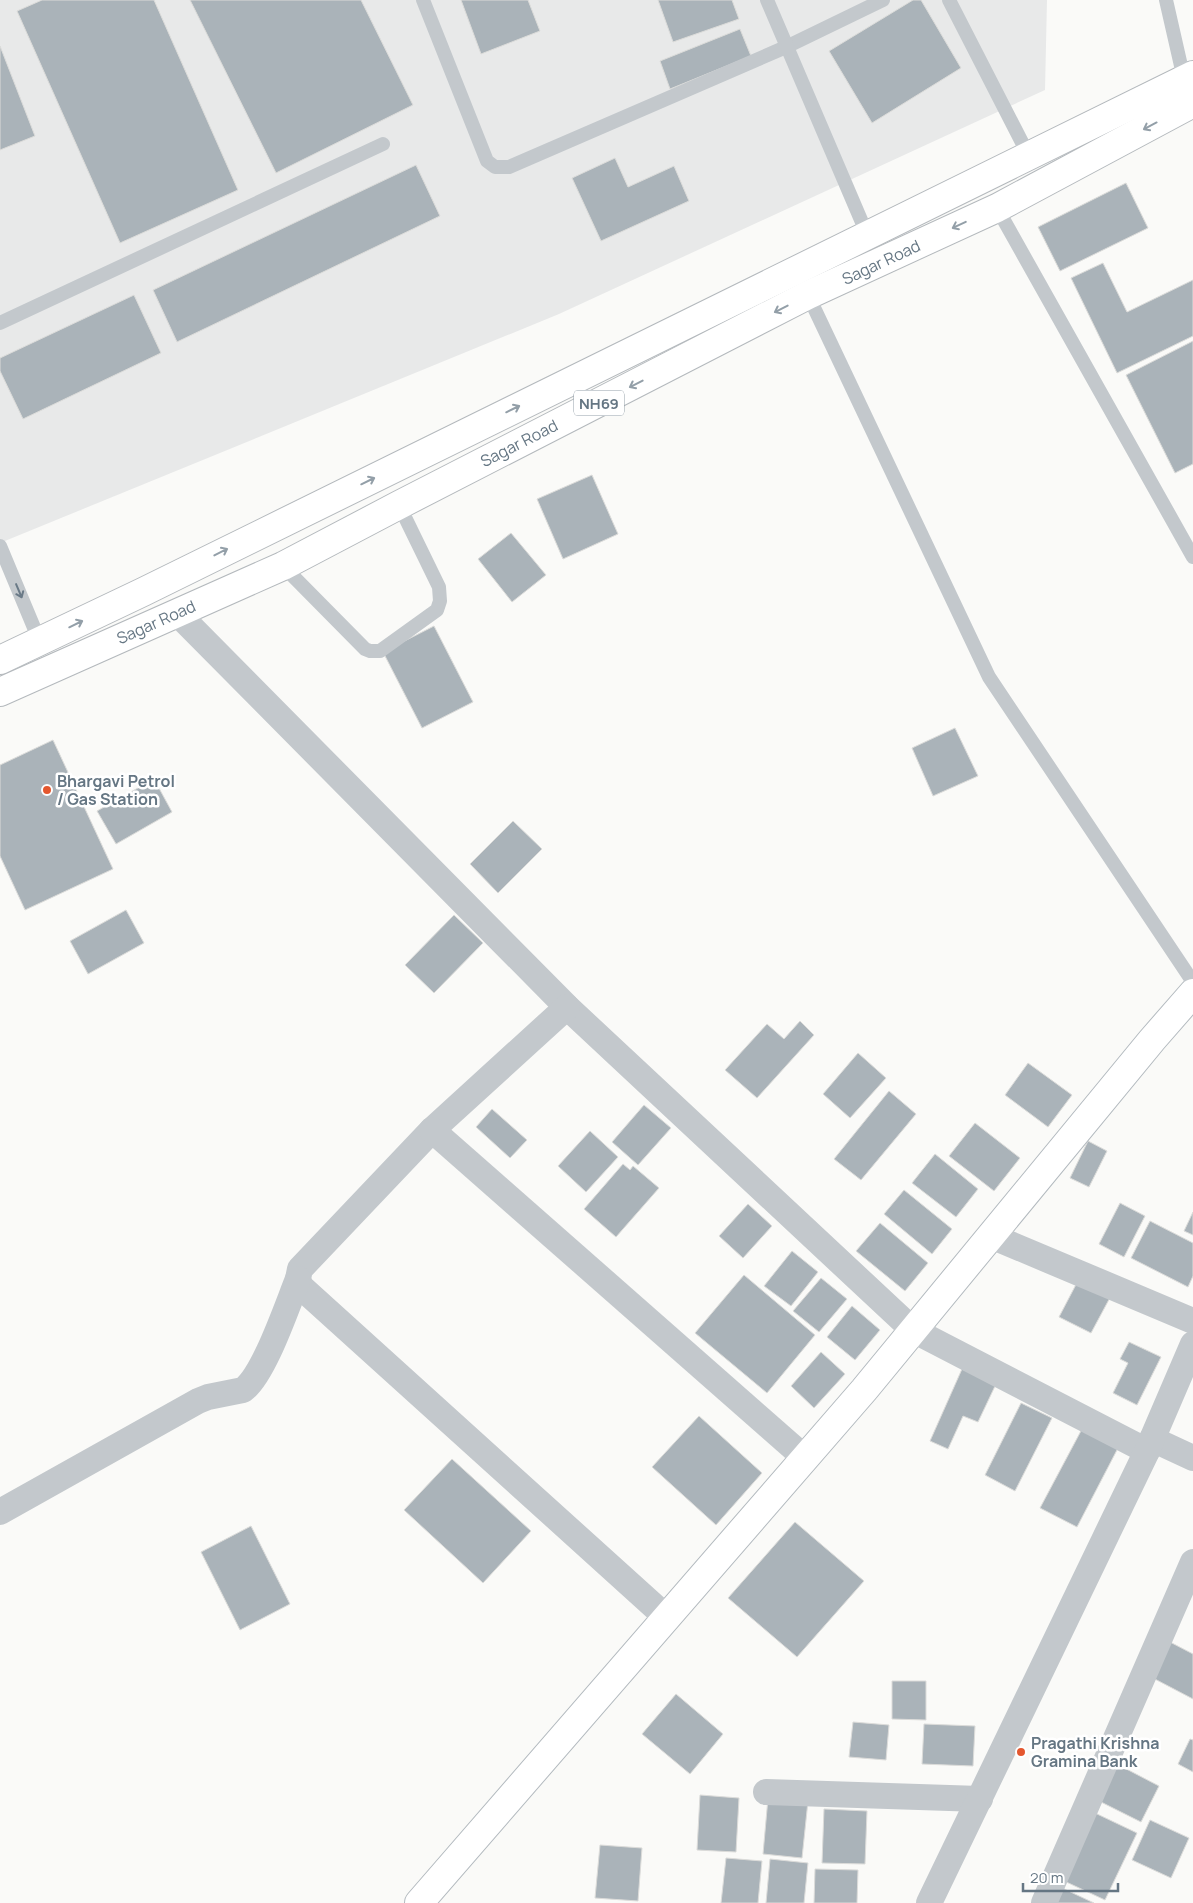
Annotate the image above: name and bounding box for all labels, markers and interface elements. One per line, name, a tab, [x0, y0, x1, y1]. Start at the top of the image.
one-way arrow	[1143, 122, 1158, 131]
one-way arrow	[952, 221, 967, 230]
street label: Sagar Road	[838, 234, 924, 290]
one-way arrow	[773, 304, 788, 314]
one-way arrow	[629, 380, 644, 389]
road number: NH69	[574, 390, 624, 416]
one-way arrow	[505, 404, 520, 414]
street label: Sagar Road	[477, 414, 561, 472]
one-way arrow	[360, 476, 375, 486]
one-way arrow	[214, 547, 229, 557]
one-way arrow	[14, 583, 24, 598]
street label: Sagar Road	[113, 595, 199, 649]
one-way arrow	[68, 619, 83, 628]
place label: Bhargavi Petrol / Gas Station	[57, 770, 175, 810]
marker: Bhargavi Petrol / Gas Station	[41, 784, 53, 796]
place label: Pragathi Krishna Gramina Bank	[1031, 1732, 1159, 1772]
marker: Pragathi Krishna Gramina Bank	[1015, 1746, 1027, 1758]
scale bar	[1023, 1860, 1118, 1892]
text: 20 m	[1030, 1867, 1063, 1888]

